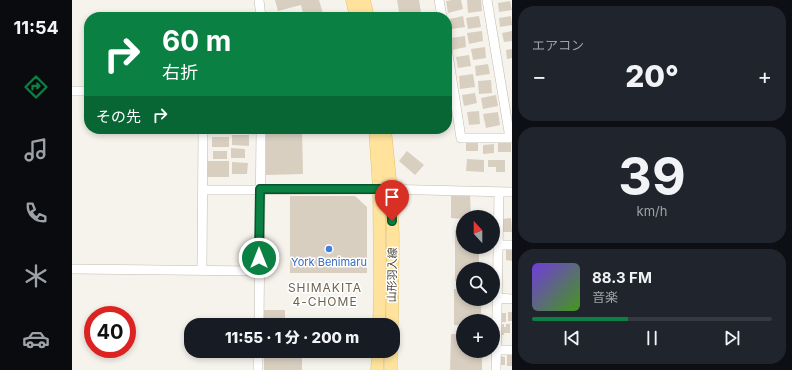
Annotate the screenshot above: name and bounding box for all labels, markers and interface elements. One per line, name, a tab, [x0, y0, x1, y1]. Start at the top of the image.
text: 11:54	[13, 17, 59, 38]
text: 60 m	[162, 24, 231, 58]
icon: right	[96, 28, 148, 80]
text: エアコン	[532, 37, 584, 53]
text: 20°	[625, 58, 679, 94]
text: 右折	[162, 62, 198, 83]
text: −	[532, 63, 547, 89]
text: +	[757, 63, 772, 89]
icon: directions	[22, 73, 50, 101]
icon: right	[149, 104, 171, 126]
text: その先	[96, 107, 141, 126]
icon: music	[22, 136, 50, 164]
text: 39	[618, 145, 686, 208]
pin	[375, 180, 409, 221]
icon: arrive	[381, 186, 403, 208]
icon: phone	[22, 199, 50, 227]
text: km/h	[637, 203, 667, 219]
north arrow	[456, 210, 500, 254]
map controls	[456, 210, 500, 358]
position arrow	[238, 237, 280, 279]
marker: York Benimaru	[324, 244, 334, 254]
street label: 山形羽入線	[385, 247, 399, 303]
place label: York Benimaru	[291, 255, 367, 269]
icon: climate	[22, 262, 50, 290]
button: search	[456, 262, 500, 306]
text: 88.3 FM	[592, 268, 652, 287]
district label: SHIMAKITA 4-CHOME	[288, 280, 362, 309]
text: 音楽	[592, 289, 618, 305]
speed limit sign: 40	[84, 306, 136, 358]
button: +	[456, 314, 500, 358]
icon: car	[22, 325, 50, 353]
icon: previous	[561, 327, 583, 349]
icon: pause	[641, 327, 663, 349]
icon: next	[721, 327, 743, 349]
text: 11:55 · 1 分 · 200 m	[225, 328, 359, 347]

